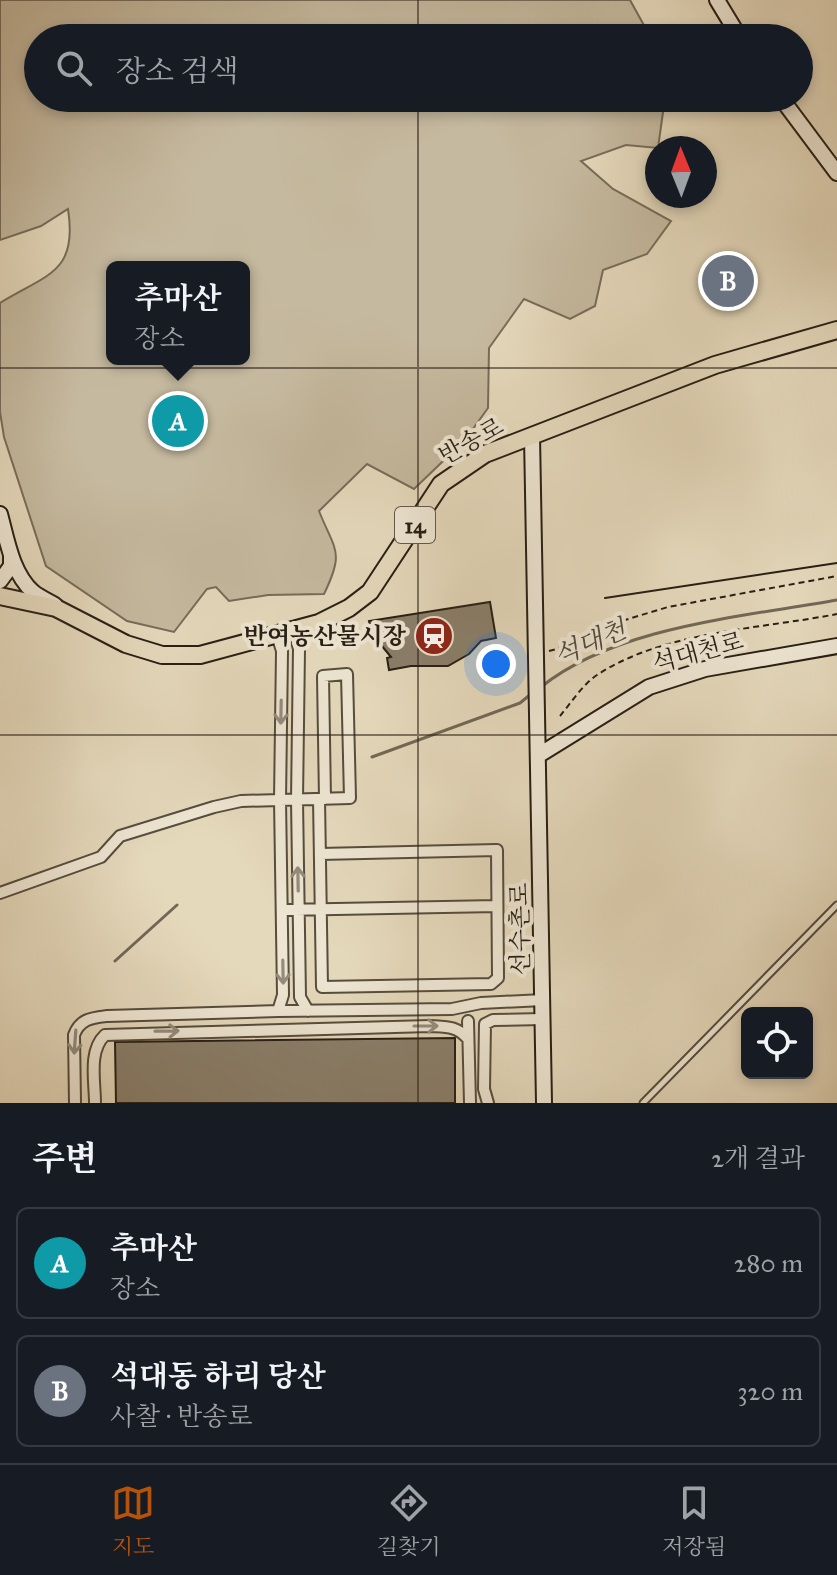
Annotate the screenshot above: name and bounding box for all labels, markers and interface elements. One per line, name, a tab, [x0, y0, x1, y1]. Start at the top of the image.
search box	[24, 24, 813, 112]
icon: search	[52, 46, 96, 90]
text: 장소 검색	[116, 53, 238, 89]
north arrow	[645, 136, 717, 208]
pin: B	[702, 251, 754, 311]
popup	[106, 261, 250, 365]
text: 추마산	[135, 280, 221, 316]
text: 장소	[135, 322, 185, 354]
pin: A	[152, 391, 204, 451]
street label: 반송로	[433, 411, 509, 471]
road number: 14	[395, 507, 435, 543]
water label: 석대천	[549, 612, 633, 671]
station icon: 반여농산물시장	[413, 615, 455, 657]
place label: 반여농산물시장	[244, 621, 407, 651]
street label: 석대천로	[649, 626, 747, 678]
your location	[476, 644, 516, 684]
one-way arrow	[273, 698, 289, 725]
one-way arrow	[290, 866, 306, 893]
street label: 선수촌로	[504, 882, 536, 976]
one-way arrow	[275, 958, 291, 985]
map controls	[741, 1007, 813, 1079]
button: locate	[741, 1007, 813, 1079]
one-way arrow	[412, 1018, 439, 1034]
one-way arrow	[153, 1024, 180, 1039]
one-way arrow	[67, 1028, 82, 1055]
text: 주변	[32, 1138, 98, 1179]
text: 2개 결과	[711, 1142, 805, 1174]
text: 추마산	[110, 1230, 197, 1266]
text: A	[51, 1247, 69, 1279]
text: 280 m	[734, 1247, 803, 1279]
text: 장소	[110, 1272, 160, 1304]
text: 석대동 하리 당산	[110, 1358, 326, 1394]
text: B	[51, 1375, 69, 1407]
text: 320 m	[737, 1375, 803, 1407]
text: 사찰 · 반송로	[110, 1400, 252, 1432]
tab: 지도	[111, 1481, 155, 1560]
tab: 길찾기	[377, 1481, 440, 1560]
tab: 저장됨	[662, 1481, 726, 1560]

